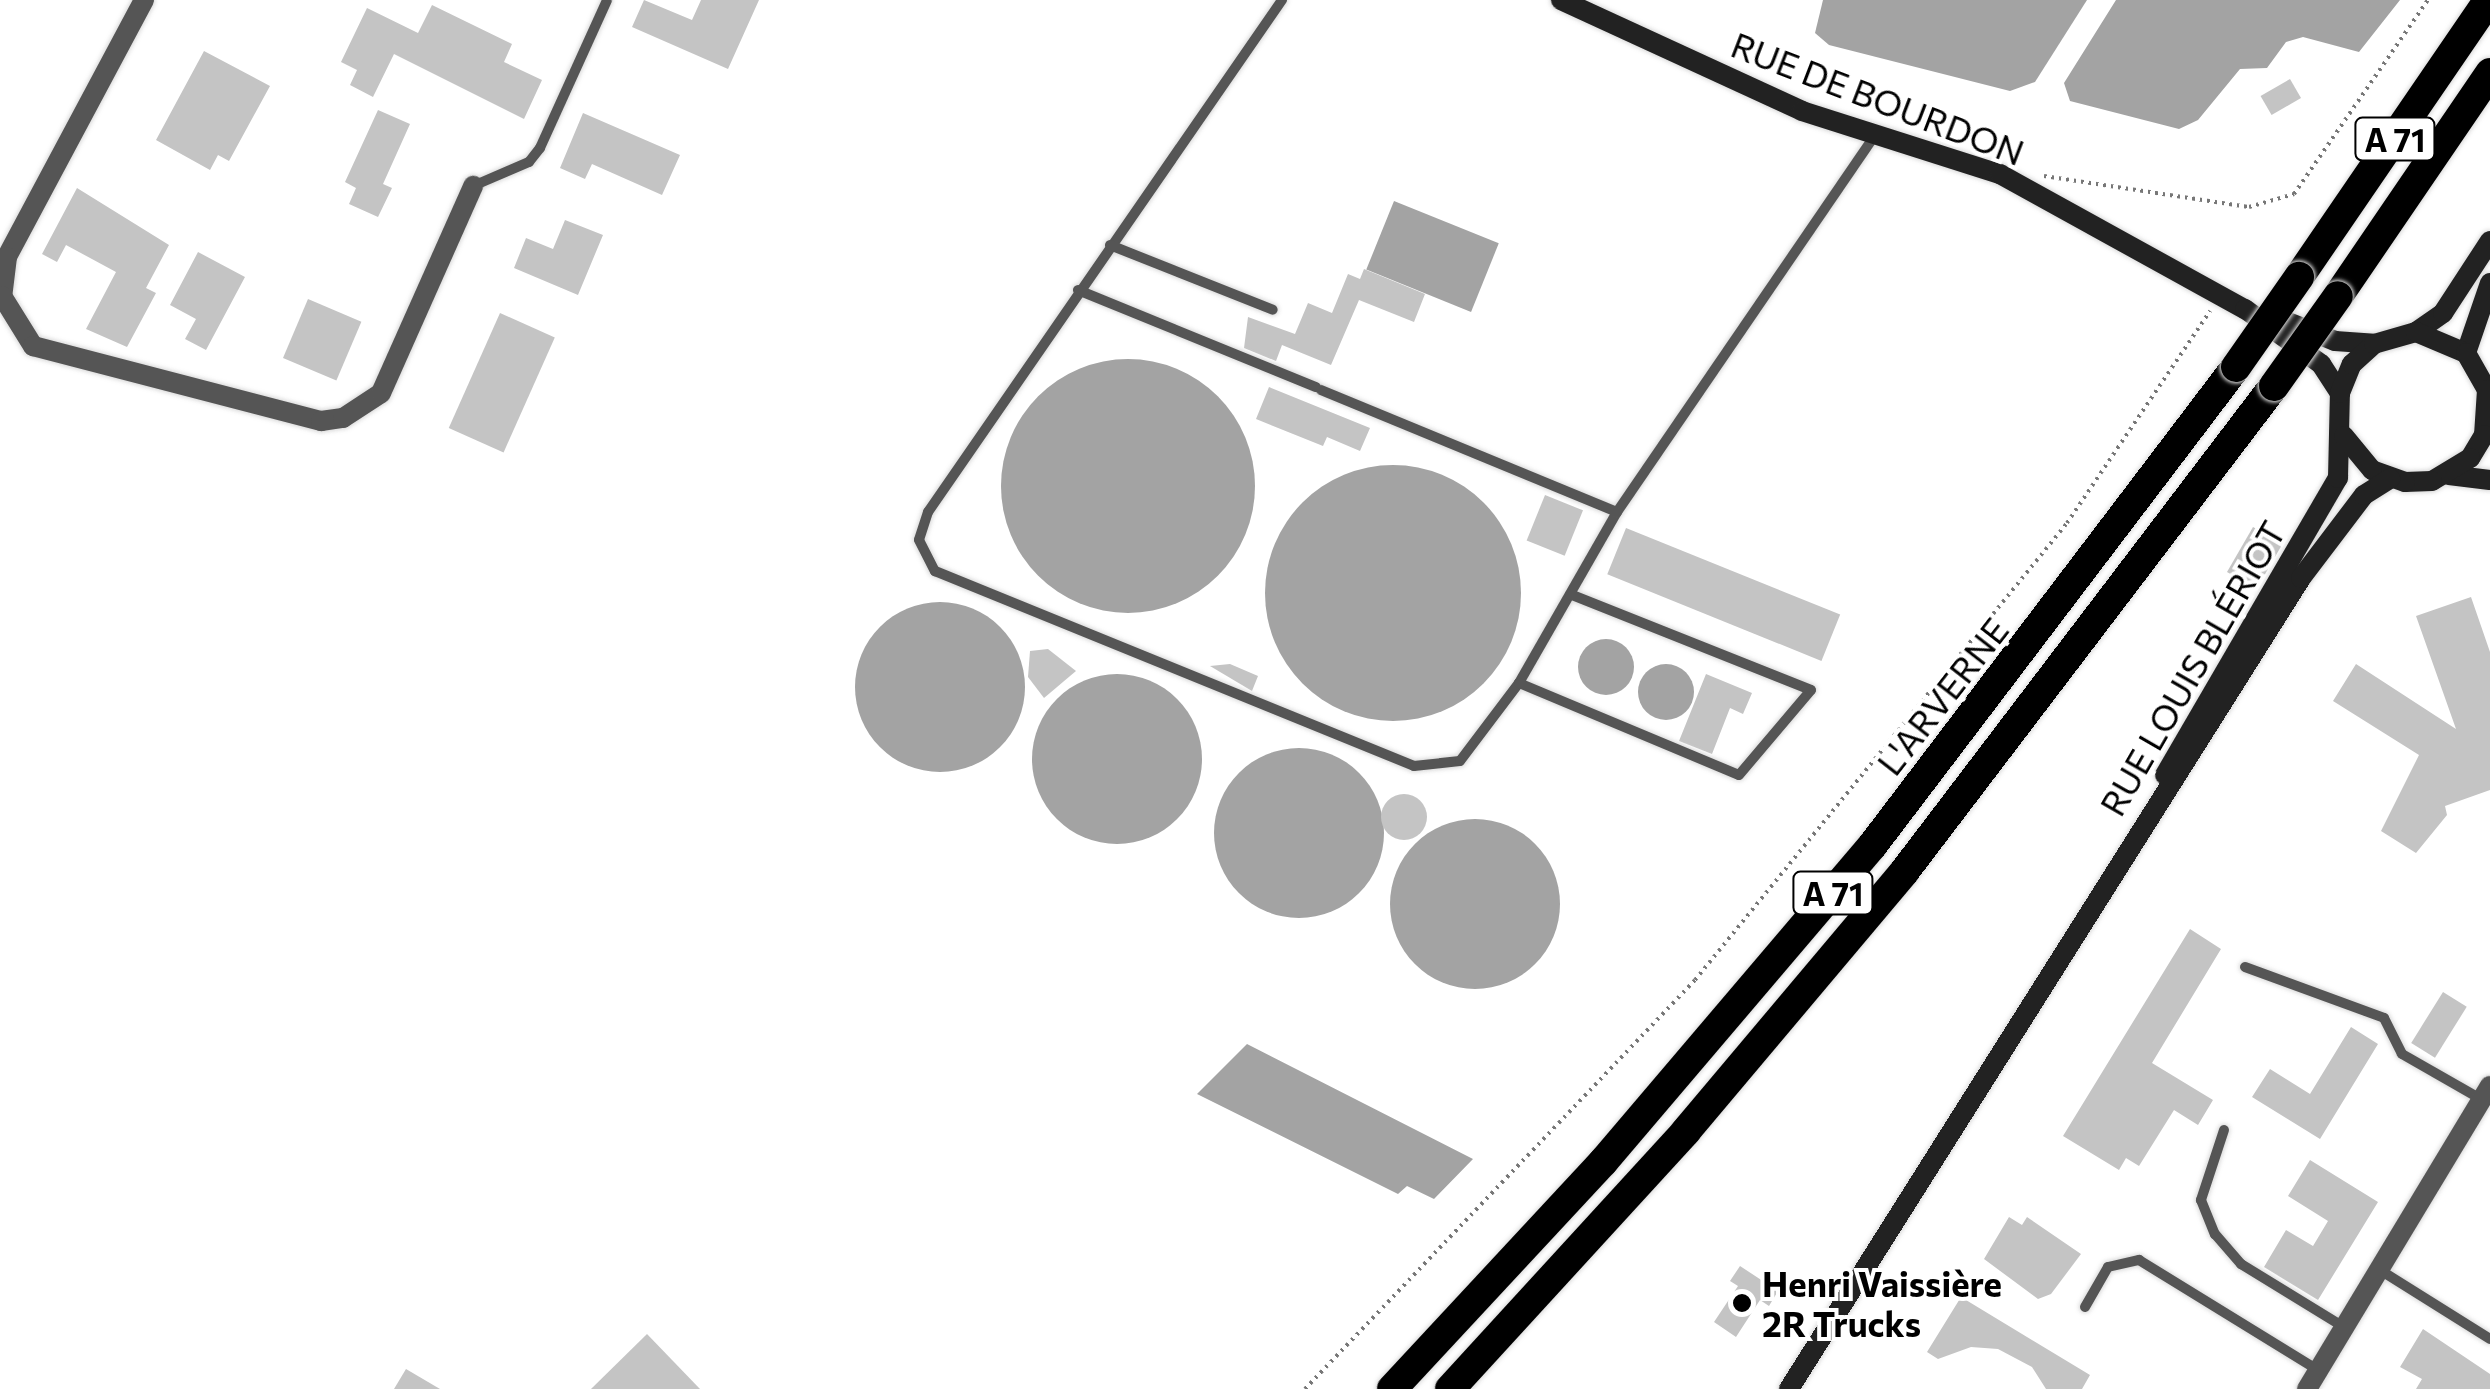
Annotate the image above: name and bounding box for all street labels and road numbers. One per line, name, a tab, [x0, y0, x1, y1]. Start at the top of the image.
street label: RUE DE BOURDON	[1726, 23, 2030, 173]
road number: A 71	[2352, 112, 2438, 166]
street label: RUE LOUIS BLÉRIOT	[2091, 513, 2293, 823]
street label: L'ARVERNE	[1868, 609, 2016, 783]
road number: A 71	[1790, 866, 1876, 920]

